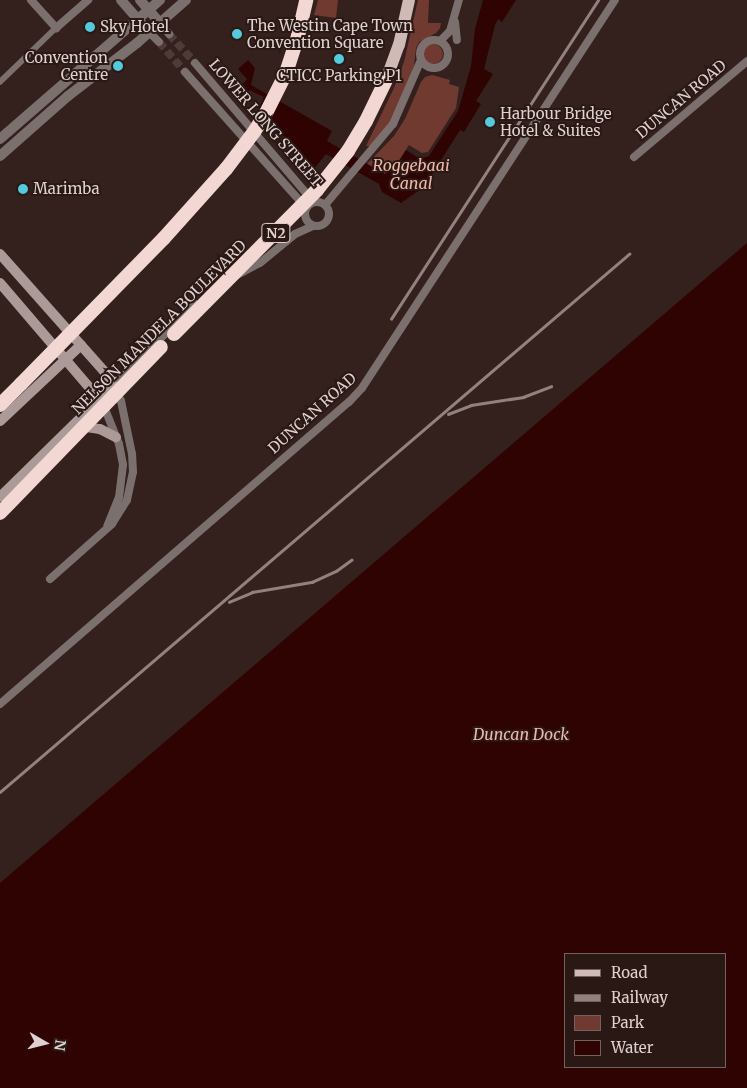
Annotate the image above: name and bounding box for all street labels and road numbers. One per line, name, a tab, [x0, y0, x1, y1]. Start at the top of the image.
street label: LOWER LONG STREET	[205, 55, 327, 191]
street label: DUNCAN ROAD	[632, 56, 730, 142]
road number: N2	[261, 222, 291, 244]
street label: NELSON MANDELA BOULEVARD	[68, 236, 250, 418]
street label: DUNCAN ROAD	[264, 369, 360, 457]

